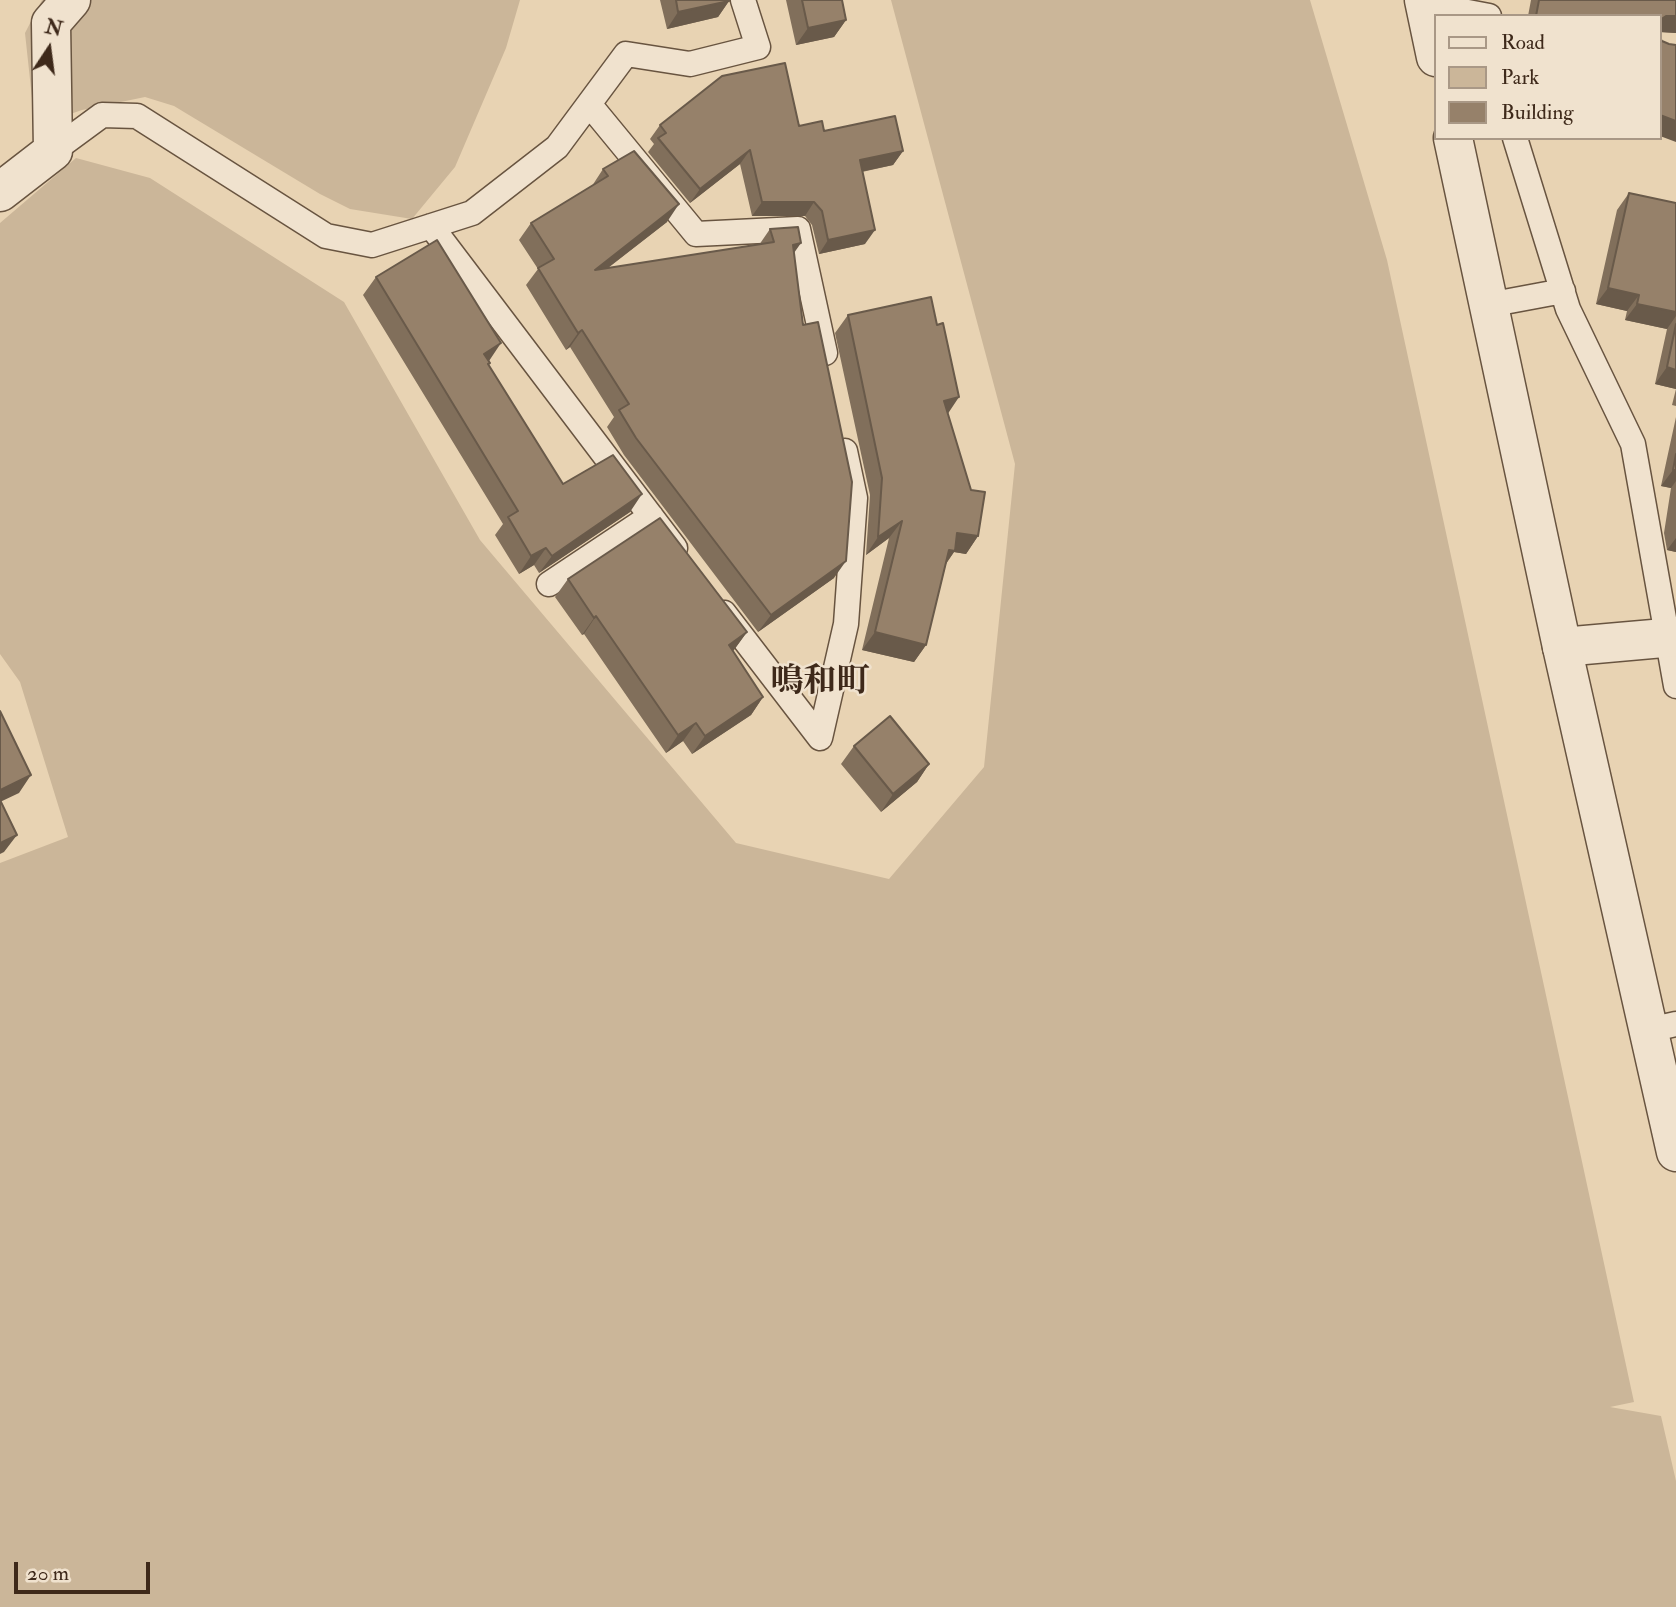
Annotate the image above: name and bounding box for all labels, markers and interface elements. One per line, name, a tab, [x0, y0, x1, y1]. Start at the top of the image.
north arrow	[14, 14, 84, 84]
legend	[1434, 14, 1662, 140]
text: N	[43, 15, 65, 42]
text: Road	[1501, 29, 1545, 56]
text: Park	[1501, 64, 1539, 91]
text: Building	[1501, 99, 1574, 126]
district label: 鳴和町	[771, 664, 869, 704]
scale bar	[18, 1548, 154, 1592]
text: 20 m	[27, 1560, 69, 1587]

